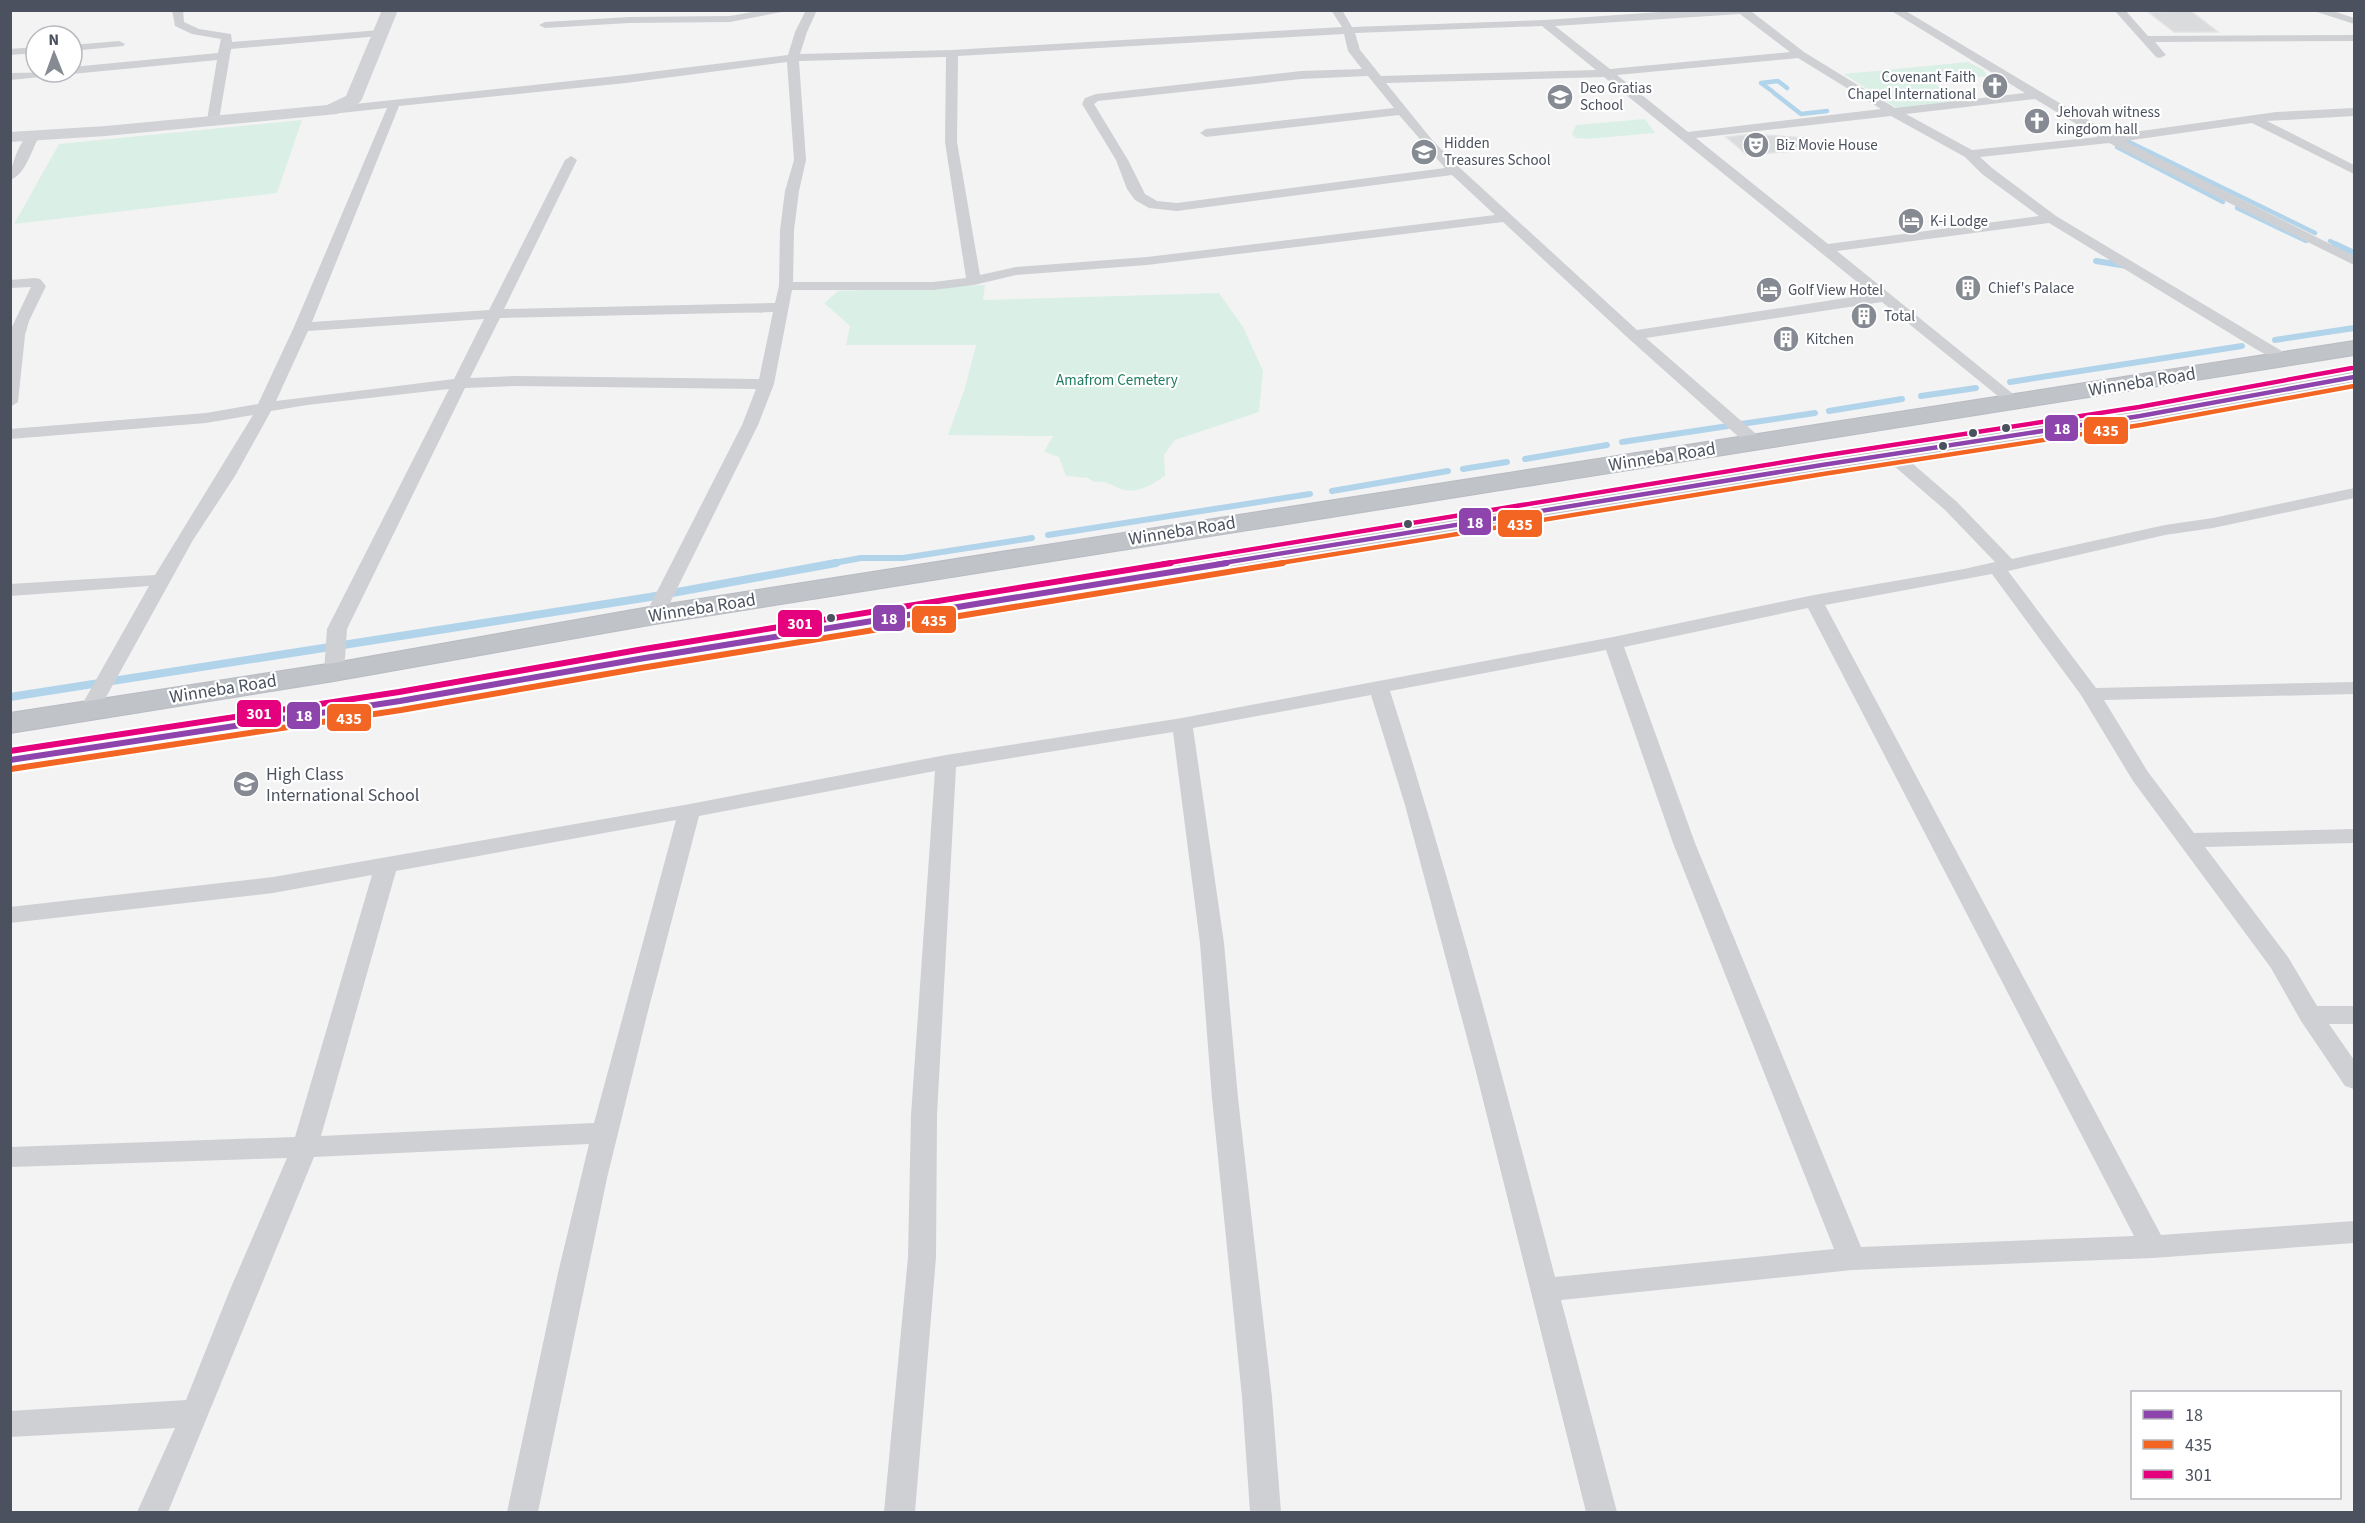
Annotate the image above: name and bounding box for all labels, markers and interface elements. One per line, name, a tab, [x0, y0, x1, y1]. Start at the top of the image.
north arrow	[24, 24, 84, 84]
text: N	[48, 29, 59, 51]
place label: Covenant Faith Chapel International	[1847, 67, 1976, 105]
church icon: Covenant Faith Chapel International	[1980, 71, 2010, 101]
place label: Deo Gratias School	[1580, 78, 1652, 116]
school or university icon: Deo Gratias School	[1545, 82, 1575, 112]
place label: Jehovah witness kingdom hall	[2056, 102, 2160, 140]
church icon: Jehovah witness kingdom hall	[2022, 106, 2052, 136]
theatre icon: Biz Movie House	[1741, 130, 1771, 160]
place label: Hidden Treasures School	[1444, 133, 1551, 171]
place label: Biz Movie House	[1776, 135, 1878, 156]
school or university icon: Hidden Treasures School	[1409, 137, 1439, 167]
hotel icon: K-i Lodge	[1896, 206, 1926, 236]
place label: K-i Lodge	[1930, 211, 1988, 232]
building icon: Chief's Palace	[1953, 273, 1983, 303]
hotel icon: Golf View Hotel	[1754, 275, 1784, 305]
place label: Chief's Palace	[1988, 278, 2074, 299]
place label: Golf View Hotel	[1788, 280, 1883, 301]
building icon: Total	[1849, 301, 1879, 331]
place label: Total	[1884, 306, 1915, 327]
building icon: Kitchen	[1771, 324, 1801, 354]
place label: Kitchen	[1806, 329, 1854, 350]
street label: Winneba Road	[2087, 361, 2197, 403]
park label: Amafrom Cemetery	[1056, 370, 1178, 391]
line badge: 18	[2044, 414, 2079, 442]
line badge: 435	[2083, 416, 2129, 445]
text: 18	[2054, 418, 2070, 440]
text: 435	[2093, 420, 2119, 442]
unlabelled marker	[2000, 422, 2012, 434]
unlabelled marker	[1967, 427, 1979, 439]
street label: Winneba Road	[1607, 436, 1717, 478]
unlabelled marker	[1937, 440, 1949, 452]
line badge: 18	[1458, 507, 1492, 536]
line badge: 435	[1497, 509, 1543, 538]
street label: Winneba Road	[1127, 510, 1237, 552]
text: 18	[1467, 512, 1483, 534]
text: 435	[1507, 514, 1533, 536]
unlabelled marker	[1402, 518, 1414, 530]
street label: Winneba Road	[647, 587, 757, 629]
line badge: 18	[872, 604, 906, 632]
line badge: 435	[911, 605, 957, 634]
text: 18	[881, 608, 897, 630]
line badge: 301	[777, 609, 823, 638]
text: 435	[921, 610, 947, 632]
unlabelled marker	[825, 612, 837, 624]
text: 301	[787, 613, 813, 635]
street label: Winneba Road	[168, 668, 278, 710]
line badge: 301	[236, 699, 282, 728]
line badge: 18	[286, 701, 321, 730]
text: 301	[246, 703, 272, 725]
line badge: 435	[326, 703, 372, 732]
text: 18	[296, 705, 312, 727]
text: 435	[336, 708, 362, 730]
place label: High Class International School	[266, 762, 419, 808]
school or university icon: High Class International School	[231, 769, 261, 799]
legend	[2131, 1391, 2341, 1499]
text: 18	[2185, 1403, 2203, 1428]
text: 435	[2185, 1433, 2212, 1458]
text: 301	[2185, 1463, 2212, 1488]

